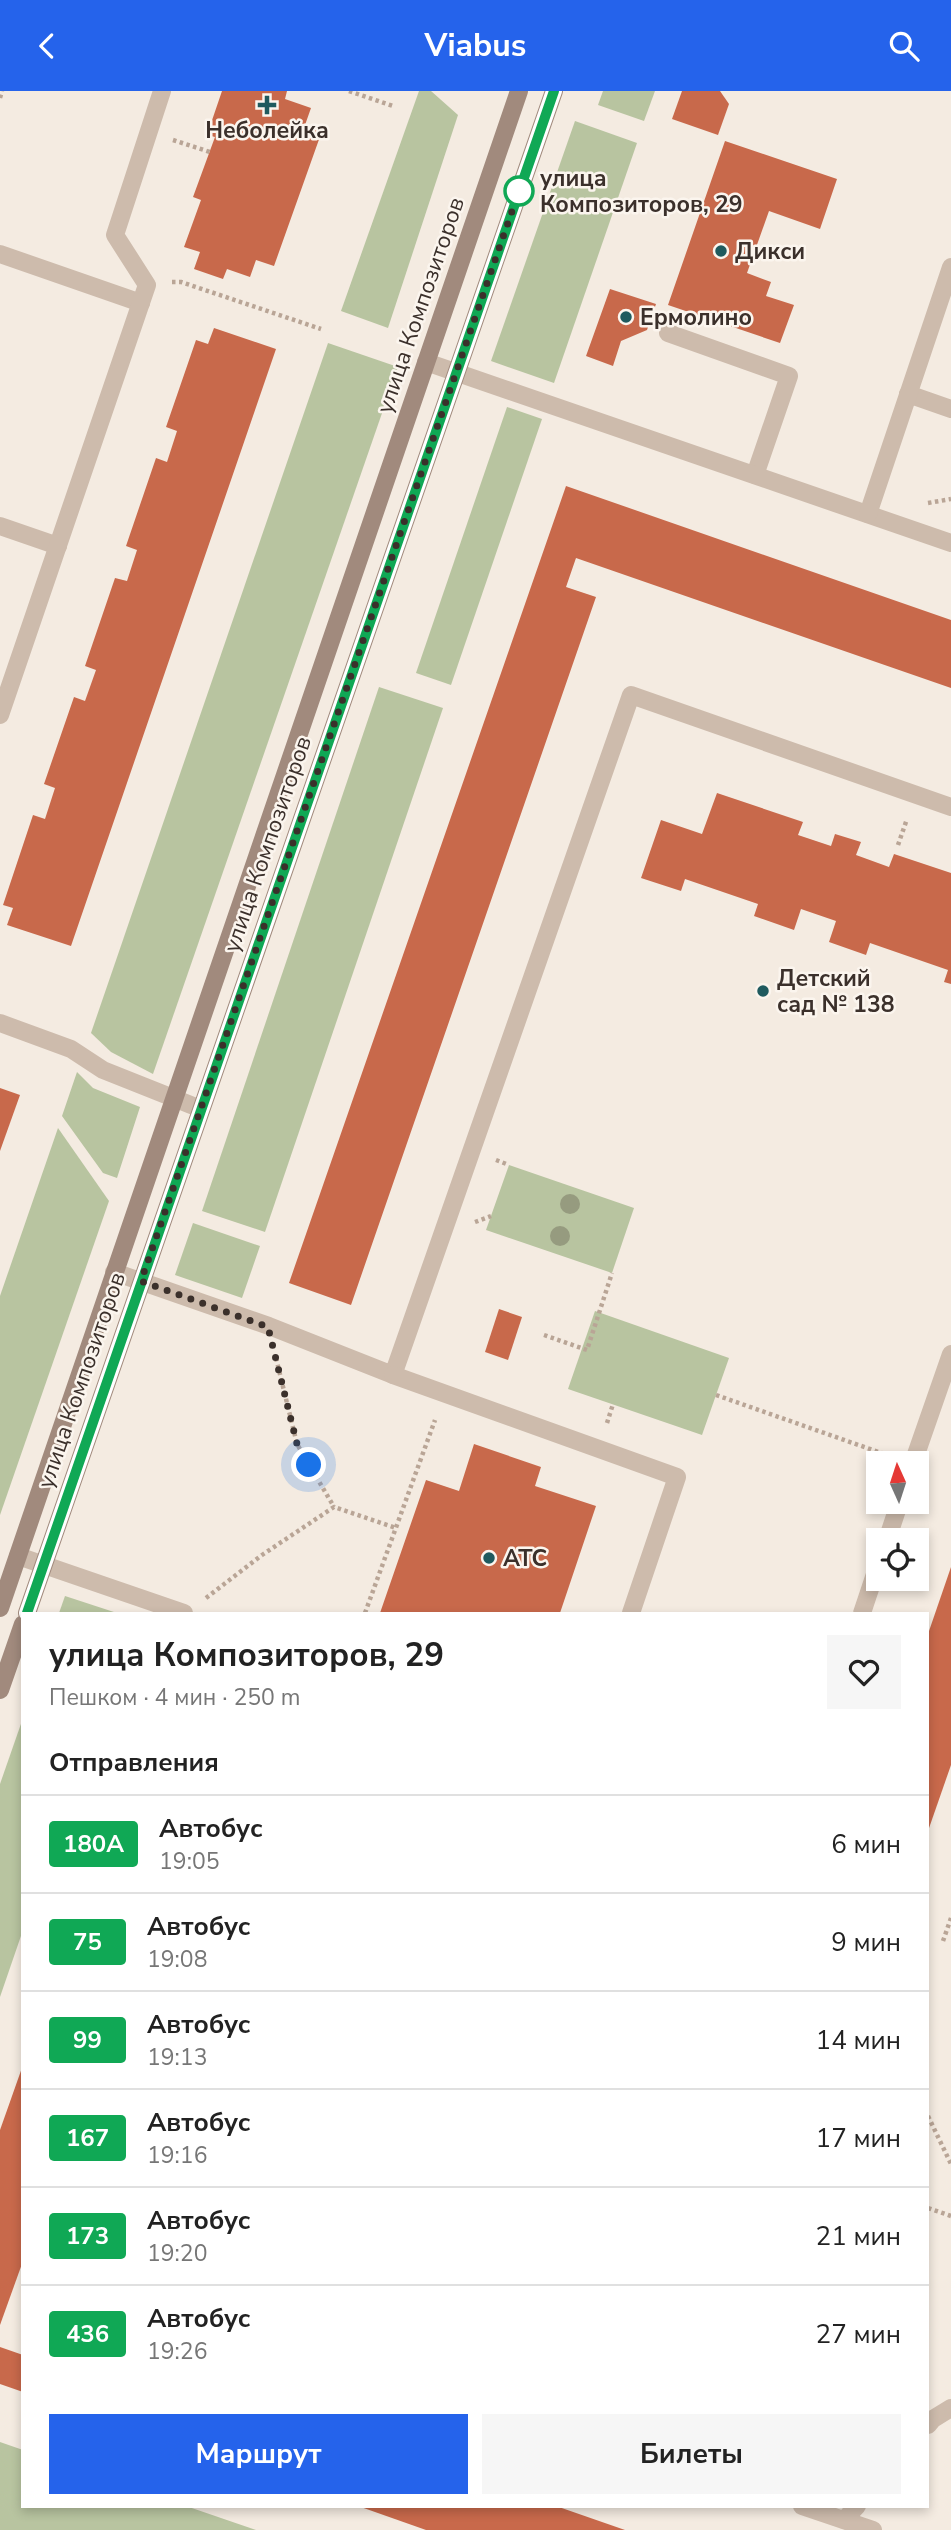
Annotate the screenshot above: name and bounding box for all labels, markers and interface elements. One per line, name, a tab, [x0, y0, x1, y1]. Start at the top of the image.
text: Viabus	[425, 24, 526, 67]
icon: back	[28, 27, 66, 65]
icon: search	[885, 27, 923, 65]
marker: Неболейка	[259, 97, 275, 113]
place label: Неболейка	[205, 115, 329, 146]
place label: улица Композиторов, 29	[540, 163, 743, 220]
marker: улица Композиторов, 29	[504, 176, 534, 206]
street label: улица Композиторов	[369, 193, 472, 417]
place label: Дикси	[735, 236, 805, 267]
marker: Дикси	[713, 243, 729, 259]
place label: Ермолино	[640, 302, 752, 333]
marker: Ермолино	[618, 309, 634, 325]
street label: улица Композиторов	[216, 732, 319, 956]
place label: Детский сад № 138	[777, 963, 894, 1020]
marker: Детский сад № 138	[755, 983, 771, 999]
street label: улица Композиторов	[30, 1268, 133, 1492]
your location	[291, 1447, 326, 1482]
north arrow	[866, 1451, 929, 1514]
map controls	[866, 1451, 929, 1591]
button: locate	[866, 1528, 929, 1591]
place label: АТС	[503, 1543, 547, 1574]
marker: АТС	[481, 1550, 497, 1566]
text: улица Композиторов, 29	[49, 1633, 444, 1678]
button: heart	[827, 1635, 901, 1709]
text: Пешком · 4 мин · 250 m	[49, 1682, 300, 1713]
text: Отправления	[49, 1745, 219, 1780]
text: Автобус	[159, 1811, 263, 1846]
text: 6 мин	[831, 1827, 901, 1862]
text: 180А	[63, 1828, 124, 1860]
text: 19:05	[159, 1846, 220, 1877]
text: Автобус	[147, 1909, 250, 1944]
text: 9 мин	[831, 1925, 901, 1960]
text: 75	[73, 1926, 102, 1958]
text: 19:08	[147, 1944, 207, 1975]
text: Автобус	[147, 2007, 250, 2042]
text: 14 мин	[816, 2023, 901, 2058]
text: 99	[73, 2024, 102, 2056]
text: 19:13	[147, 2042, 207, 2073]
text: Автобус	[147, 2105, 250, 2140]
text: 17 мин	[816, 2121, 901, 2156]
text: 167	[66, 2122, 109, 2154]
text: 19:16	[147, 2140, 207, 2171]
text: Автобус	[147, 2203, 250, 2238]
text: 21 мин	[816, 2219, 901, 2254]
text: 173	[66, 2220, 109, 2252]
text: 19:20	[147, 2238, 207, 2269]
text: Автобус	[147, 2301, 250, 2336]
text: 27 мин	[816, 2317, 901, 2352]
text: 436	[66, 2318, 109, 2350]
text: 19:26	[147, 2336, 207, 2367]
button: Маршрут	[49, 2414, 468, 2494]
button: Билеты	[482, 2414, 901, 2494]

